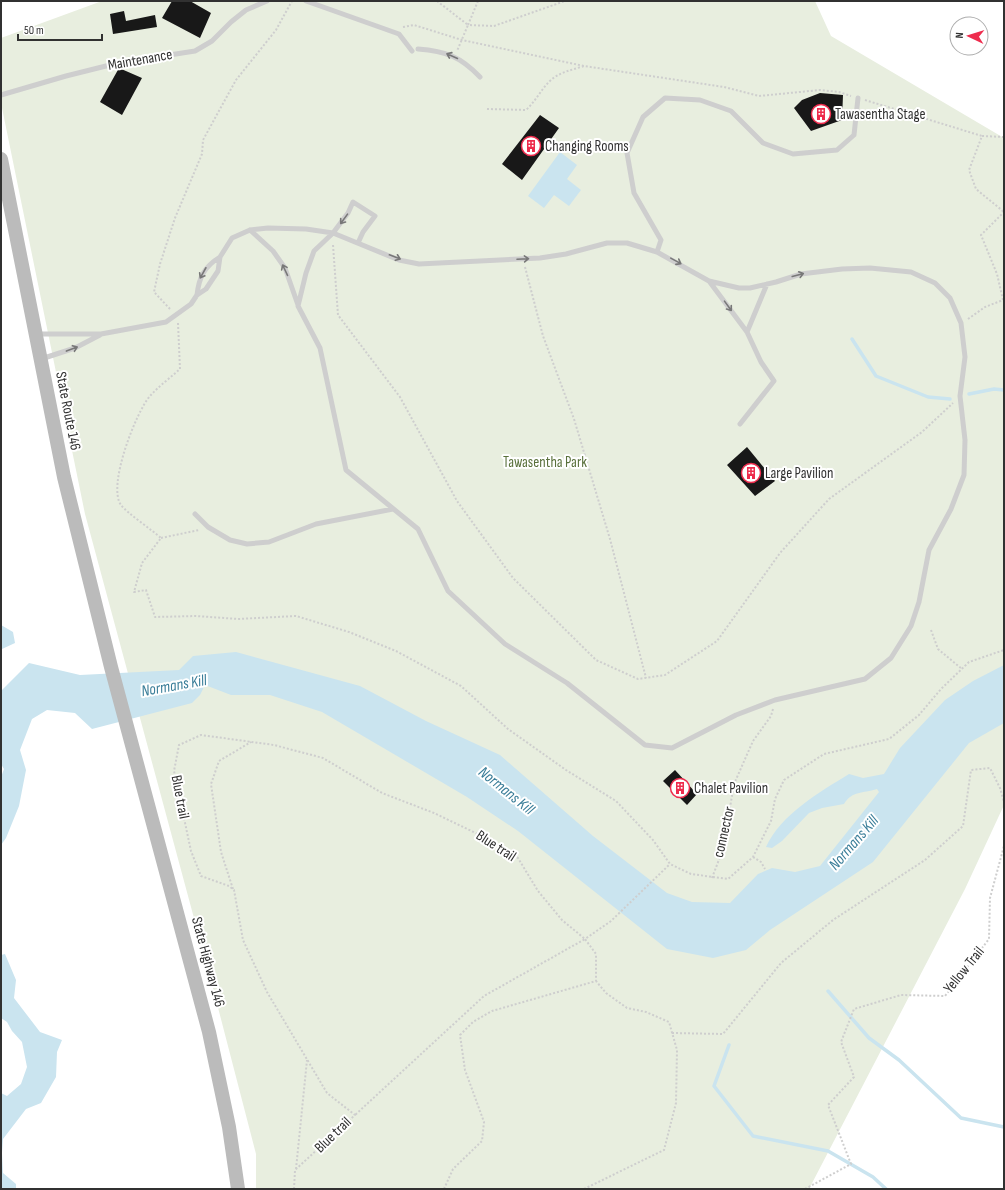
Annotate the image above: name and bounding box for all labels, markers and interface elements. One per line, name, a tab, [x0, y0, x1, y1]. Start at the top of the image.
scale bar	[18, 16, 102, 42]
north arrow	[949, 16, 989, 56]
text: 50 m	[24, 23, 44, 38]
text: N	[953, 32, 966, 39]
street label: Maintenance	[106, 45, 174, 75]
one-way arrow	[447, 52, 459, 59]
building icon: Tawasentha Stage	[810, 103, 832, 125]
place label: Tawasentha Stage	[835, 105, 926, 124]
building icon: Changing Rooms	[520, 135, 542, 157]
place label: Changing Rooms	[545, 137, 629, 156]
one-way arrow	[340, 213, 348, 224]
one-way arrow	[388, 254, 400, 262]
one-way arrow	[516, 255, 529, 263]
one-way arrow	[670, 258, 682, 266]
one-way arrow	[281, 264, 288, 276]
one-way arrow	[199, 267, 207, 279]
one-way arrow	[791, 271, 804, 279]
one-way arrow	[724, 301, 732, 312]
one-way arrow	[65, 344, 77, 352]
street label: State Route 146	[51, 370, 85, 452]
park label: Tawasentha Park	[503, 453, 587, 472]
building icon: Large Pavilion	[740, 462, 762, 484]
place label: Large Pavilion	[765, 464, 834, 483]
water label: Normans Kill	[140, 671, 209, 701]
water label: Normans Kill	[474, 763, 539, 820]
street label: Blue trail	[166, 774, 194, 820]
building icon: Chalet Pavilion	[669, 777, 691, 799]
place label: Chalet Pavilion	[694, 779, 768, 798]
street label: connector	[709, 804, 739, 859]
water label: Normans Kill	[825, 811, 884, 874]
street label: Blue trail	[472, 826, 520, 866]
street label: State Highway 146	[187, 915, 229, 1009]
street label: Yellow Trail	[939, 943, 989, 997]
street label: Blue trail	[311, 1113, 355, 1157]

